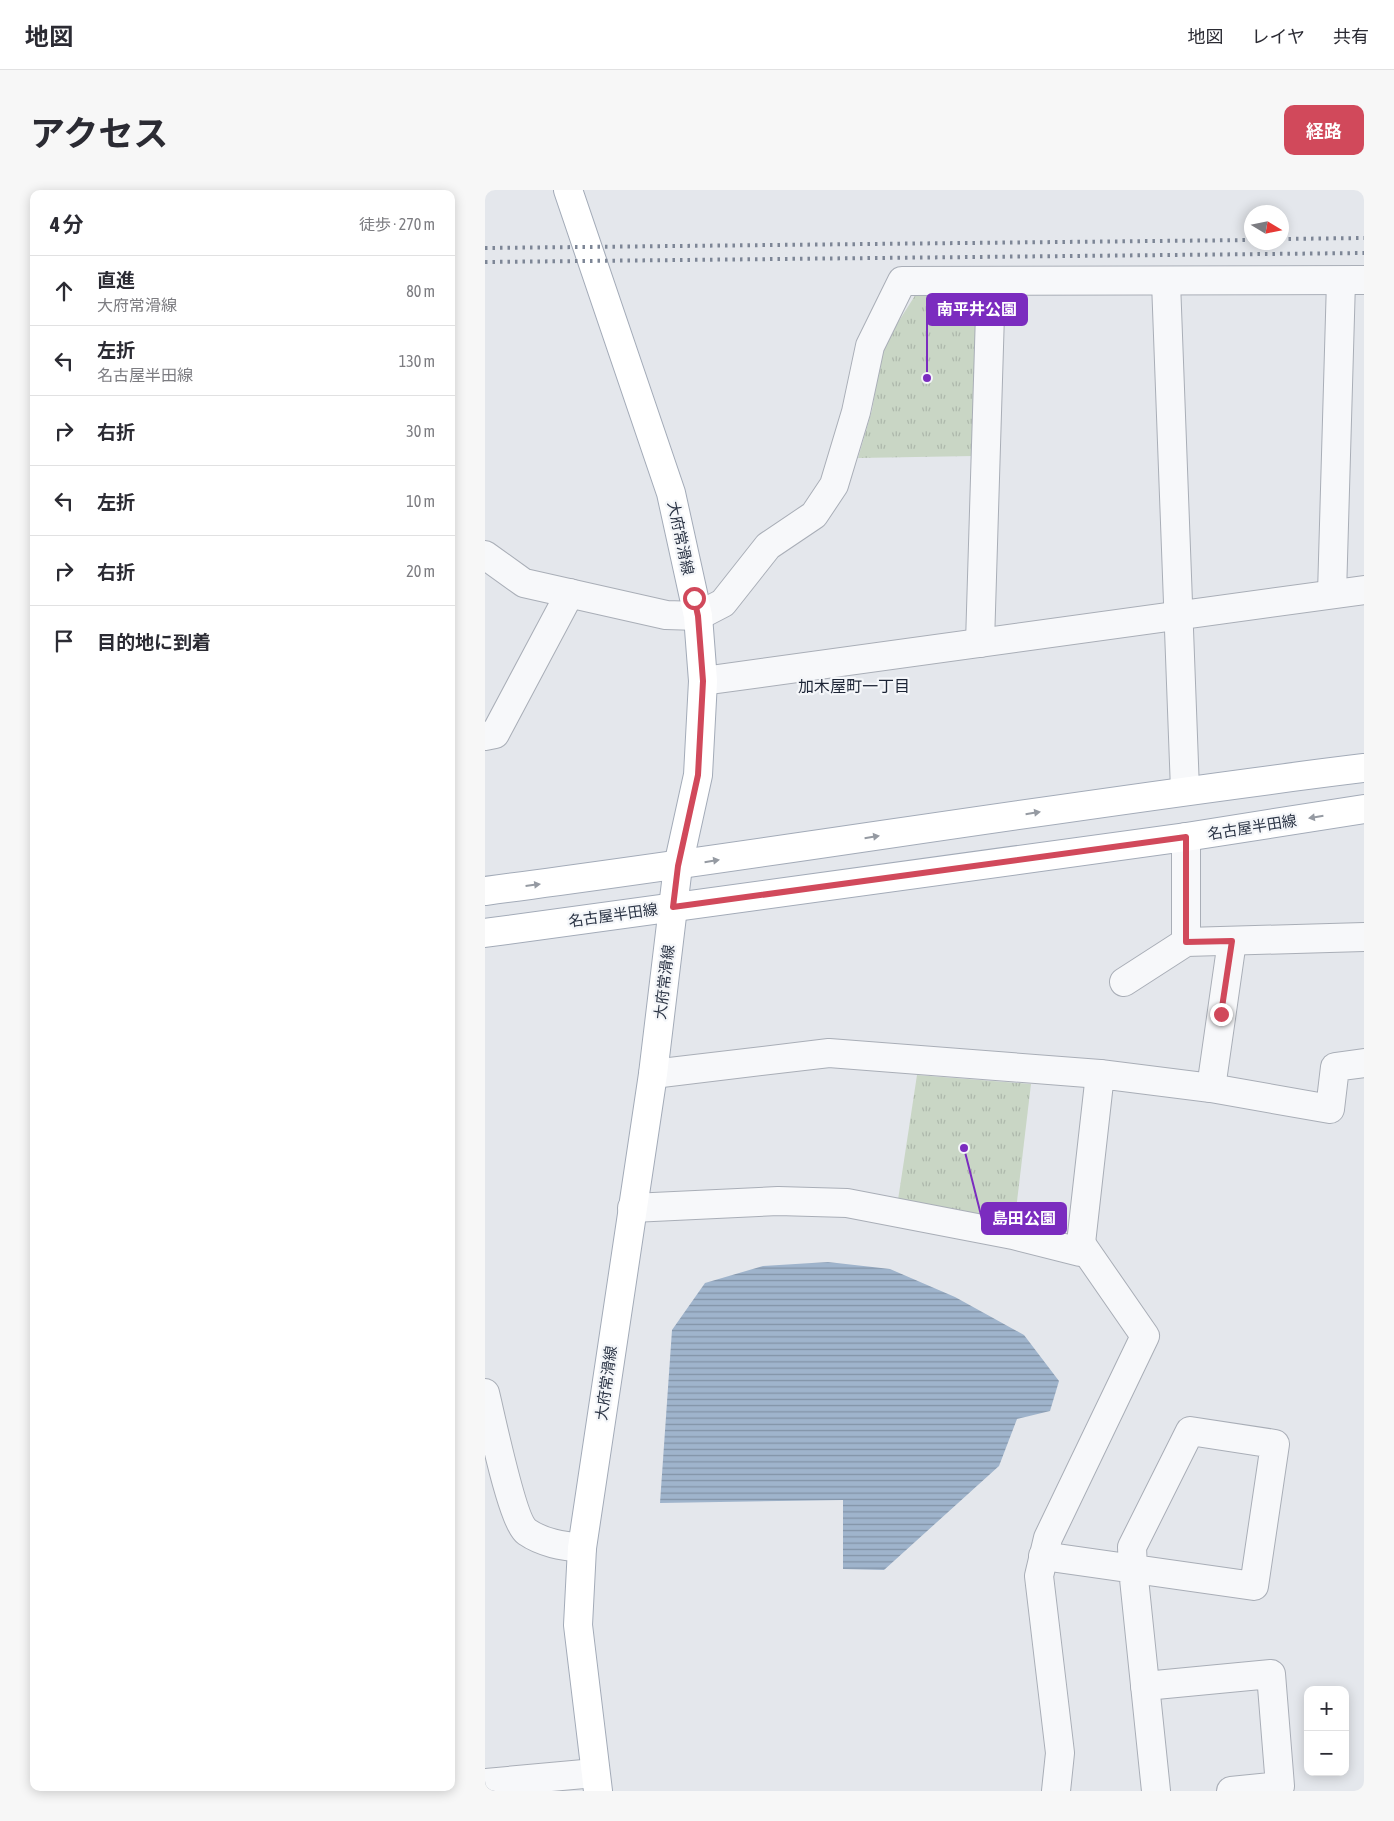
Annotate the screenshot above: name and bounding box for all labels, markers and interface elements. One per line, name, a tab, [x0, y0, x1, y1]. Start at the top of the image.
text: 地図	[25, 23, 73, 50]
text: 地図	[1188, 26, 1224, 47]
text: レイヤ	[1252, 26, 1305, 47]
text: 共有	[1333, 26, 1369, 47]
button: 経路	[1284, 105, 1364, 155]
text: アクセス	[30, 113, 168, 153]
north arrow	[1244, 205, 1289, 250]
text: 4 分	[50, 212, 84, 236]
text: 徒歩 · 270 m	[359, 215, 435, 233]
text: 直進	[97, 269, 135, 291]
icon: ahead	[50, 277, 78, 305]
text: 80 m	[406, 282, 435, 300]
callout: 南平井公園	[927, 294, 1027, 325]
text: 大府常滑線	[97, 296, 177, 314]
text: 南平井公園	[937, 300, 1017, 318]
text: 左折	[97, 339, 135, 361]
icon: left	[50, 347, 78, 375]
text: 130 m	[399, 352, 435, 370]
text: 名古屋半田線	[97, 366, 193, 384]
icon: right	[50, 417, 78, 445]
text: 右折	[97, 421, 135, 443]
text: 30 m	[406, 422, 435, 440]
icon: left	[50, 487, 78, 515]
text: 左折	[97, 491, 135, 513]
text: 10 m	[406, 492, 435, 510]
street label: 大府常滑線	[665, 500, 697, 576]
icon: right	[50, 557, 78, 585]
text: 右折	[97, 561, 135, 583]
text: 20 m	[406, 562, 435, 580]
route start	[683, 587, 706, 610]
icon: arrive	[50, 627, 78, 655]
text: 目的地に到着	[97, 631, 211, 653]
district label: 加木屋町一丁目	[798, 677, 910, 695]
one-way arrow	[1025, 809, 1041, 817]
street label: 名古屋半田線	[1206, 812, 1298, 842]
one-way arrow	[1307, 813, 1323, 821]
one-way arrow	[865, 833, 881, 841]
one-way arrow	[704, 857, 720, 865]
one-way arrow	[526, 881, 542, 889]
street label: 名古屋半田線	[567, 900, 659, 930]
street label: 大府常滑線	[651, 944, 677, 1020]
route end	[1210, 1003, 1233, 1026]
callout: 島田公園	[982, 1203, 1066, 1234]
text: 島田公園	[992, 1209, 1056, 1227]
street label: 大府常滑線	[592, 1345, 620, 1421]
map controls	[1304, 1686, 1349, 1776]
button: +	[1304, 1686, 1349, 1731]
button: −	[1304, 1731, 1349, 1776]

